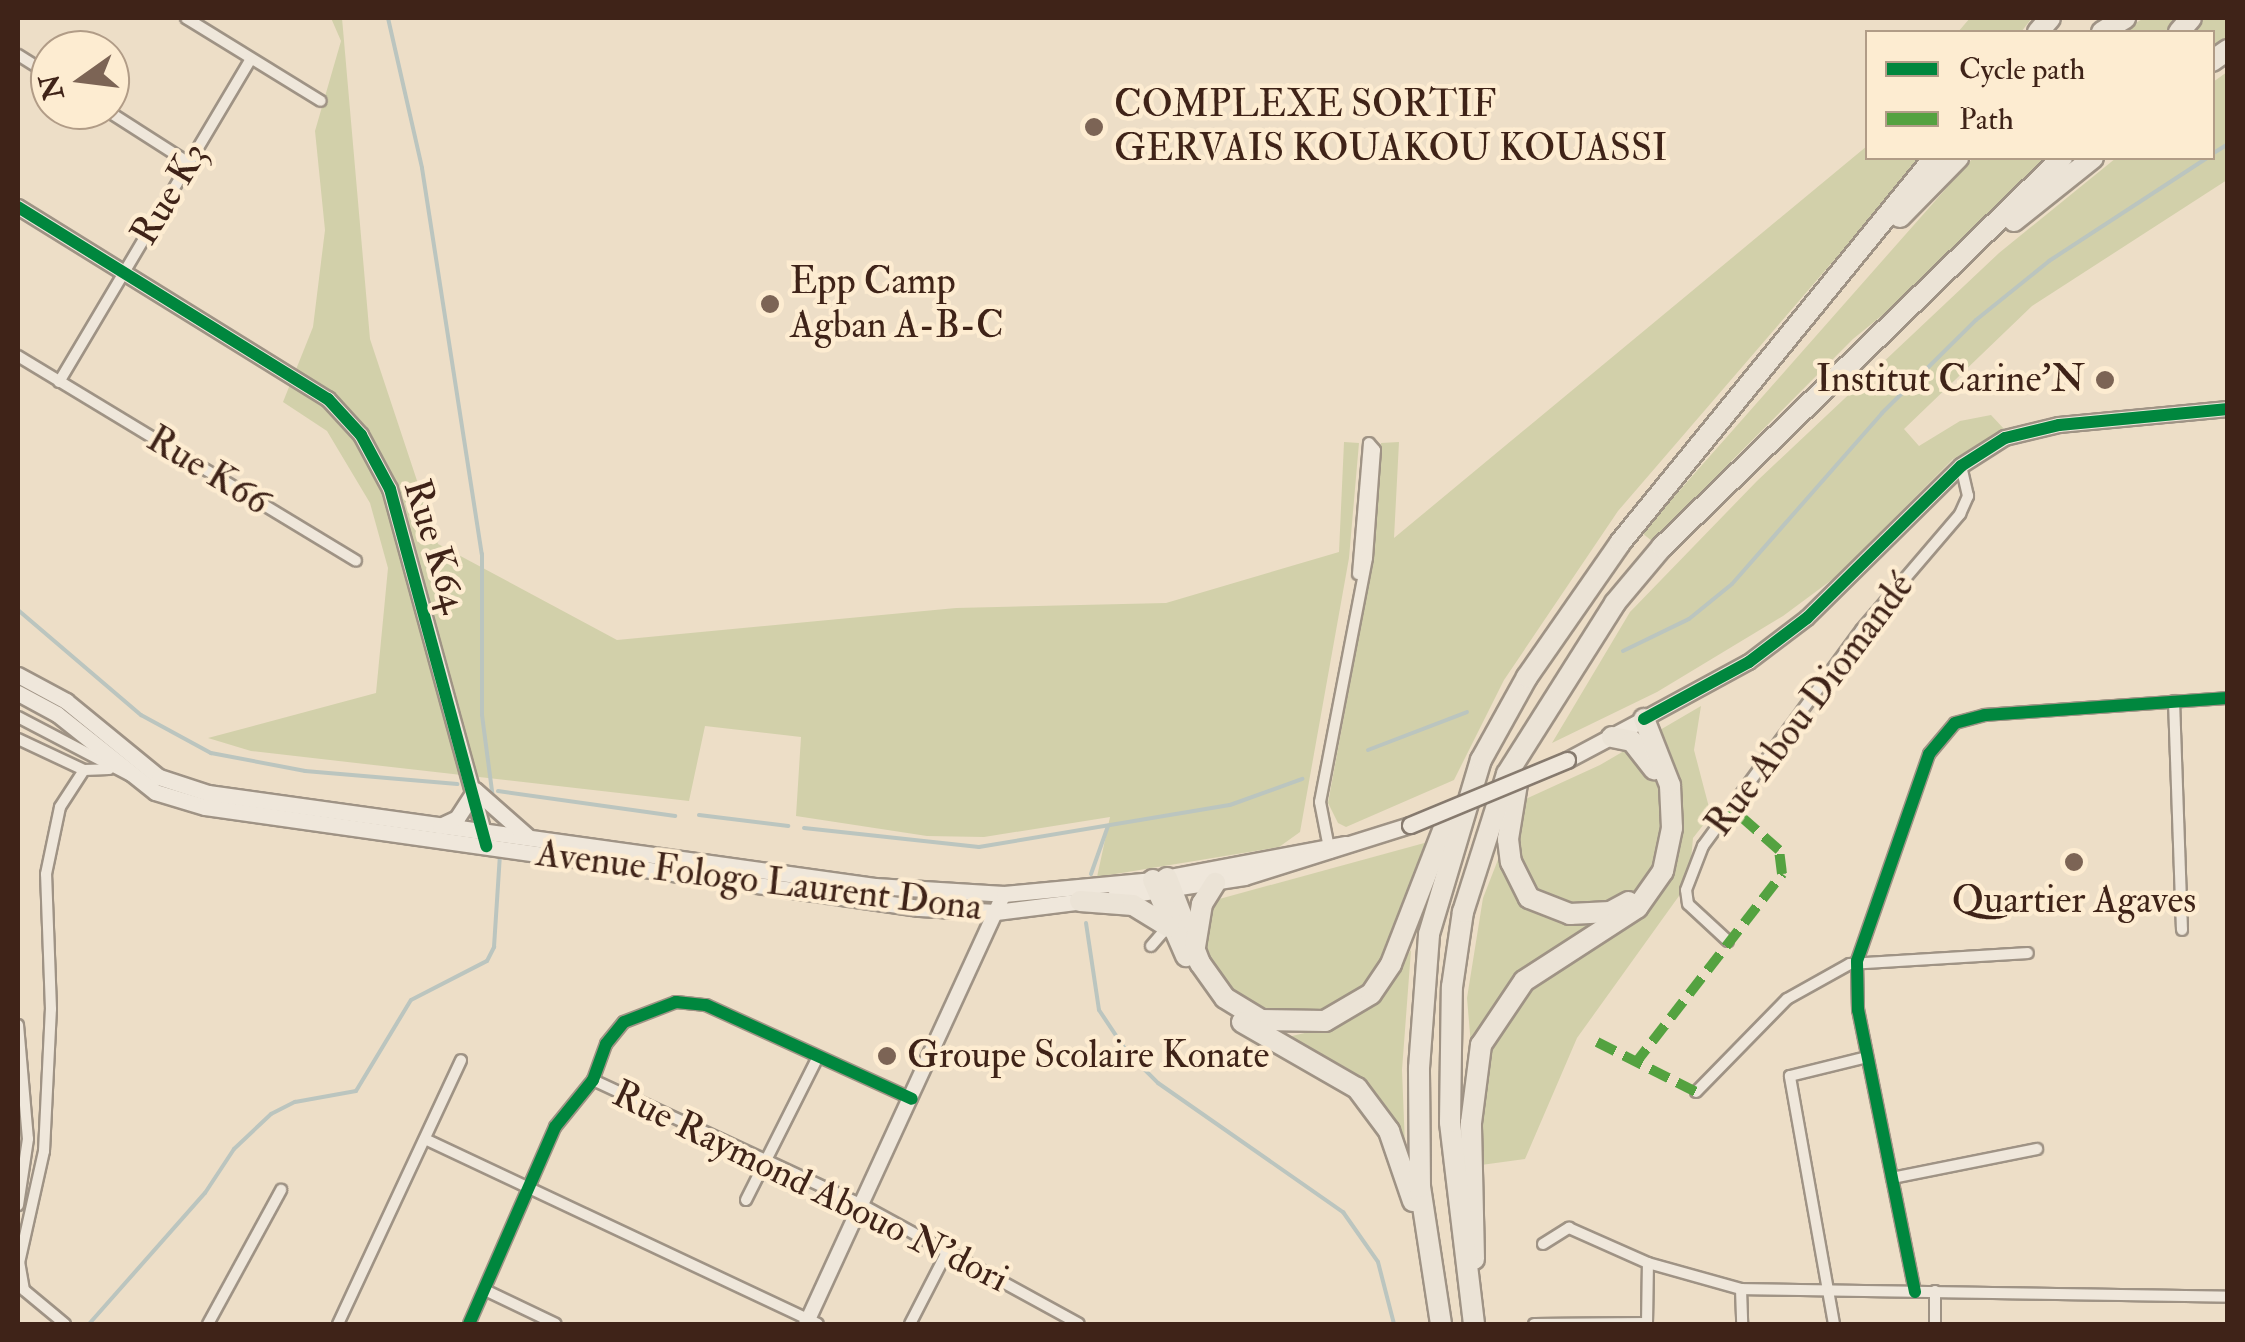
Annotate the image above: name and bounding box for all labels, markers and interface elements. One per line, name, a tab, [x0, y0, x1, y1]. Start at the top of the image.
north arrow	[30, 30, 130, 130]
legend	[1865, 30, 2215, 160]
text: Cycle path	[1959, 51, 2085, 88]
text: N	[32, 71, 72, 103]
place label: COMPLEXE SORTIF GERVAIS KOUAKOU KOUASSI	[1114, 82, 1667, 172]
text: Path	[1959, 101, 2014, 138]
marker: COMPLEXE SORTIF GERVAIS KOUAKOU KOUASSI	[1083, 116, 1105, 138]
street label: Rue K3	[122, 134, 218, 254]
place label: Epp Camp Agban A-B-C	[790, 259, 1004, 348]
marker: Epp Camp Agban A-B-C	[759, 293, 781, 315]
place label: Institut Carine'N	[1816, 357, 2085, 403]
marker: Institut Carine'N	[2094, 369, 2116, 391]
street label: Rue K66	[138, 417, 278, 525]
street label: Rue K64	[393, 474, 477, 618]
street label: Rue Abou Diomandé	[1696, 565, 1924, 845]
street label: Avenue Fologo Laurent Dona	[534, 831, 984, 931]
marker: Quartier Agaves	[2063, 851, 2085, 873]
place label: Quartier Agaves	[1952, 878, 2196, 924]
place label: Groupe Scolaire Konate	[907, 1033, 1269, 1079]
marker: Groupe Scolaire Konate	[876, 1045, 898, 1067]
street label: Rue Raymond Abouo N'dori	[605, 1071, 1015, 1303]

